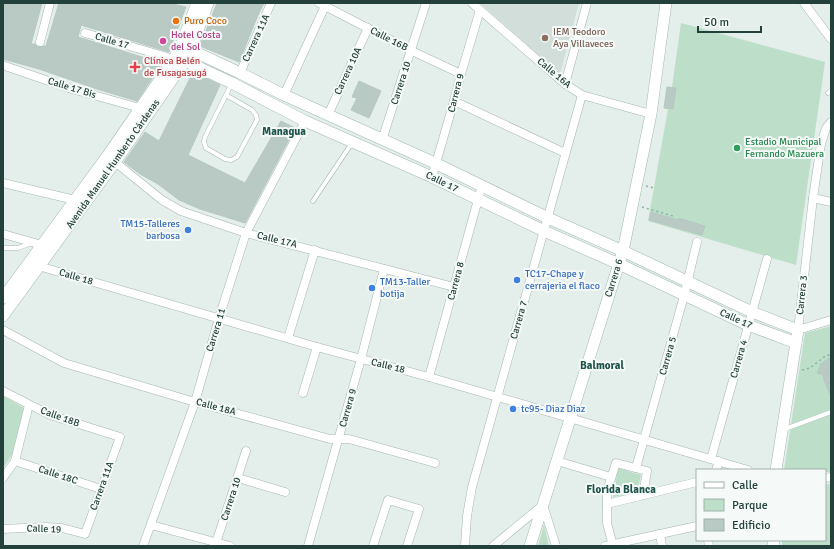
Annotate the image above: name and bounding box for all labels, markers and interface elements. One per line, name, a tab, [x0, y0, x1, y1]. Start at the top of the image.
scale bar	[698, 8, 761, 34]
street label: Carrera 11A	[240, 12, 272, 64]
place label: Puro Coco	[184, 15, 227, 27]
text: 50 m	[704, 15, 729, 30]
marker: Puro Coco	[171, 16, 181, 26]
street label: Calle 16B	[368, 24, 410, 54]
place label: IEM Teodoro Aya Villaveces	[553, 26, 614, 50]
place label: Hotel Costa del Sol	[171, 29, 221, 53]
street label: Calle 17	[94, 30, 130, 52]
marker: IEM Teodoro Aya Villaveces	[540, 33, 550, 43]
marker: Hotel Costa del Sol	[158, 36, 168, 46]
street label: Carrera 10A	[332, 45, 364, 97]
place label: Clínica Belén de Fusagasugá	[144, 55, 207, 79]
street label: Calle 16A	[535, 55, 573, 91]
street label: Carrera 10	[388, 60, 414, 106]
marker: Clínica Belén de Fusagasugá	[129, 61, 141, 73]
street label: Carrera 9	[445, 72, 467, 114]
street label: Calle 17 Bis	[46, 75, 98, 101]
street label: Avenida Manuel Humberto Cárdenas	[64, 96, 163, 231]
district label: Managua	[262, 125, 306, 138]
place label: Estadio Municipal Fernando Mazuera	[745, 136, 824, 160]
marker: Estadio Municipal Fernando Mazuera	[732, 143, 742, 153]
street label: Calle 17	[424, 169, 460, 195]
place label: TM15-Talleres barbosa	[121, 218, 181, 242]
marker: TM15-Talleres barbosa	[183, 225, 193, 235]
street label: Calle 17A	[256, 229, 298, 251]
street label: Carrera 6	[602, 257, 626, 299]
street label: Carrera 8	[445, 260, 467, 302]
street label: Calle 18	[58, 266, 94, 288]
place label: TC17-Chape y cerrajeria el flaco	[525, 268, 600, 292]
marker: TC17-Chape y cerrajeria el flaco	[512, 275, 522, 285]
street label: Carrera 3	[794, 275, 810, 315]
place label: TM13-Taller botija	[380, 276, 431, 300]
marker: TM13-Taller botija	[367, 283, 377, 293]
street label: Carrera 7	[508, 299, 530, 341]
street label: Calle 17	[718, 306, 754, 332]
street label: Carrera 11	[204, 307, 228, 353]
street label: Carrera 5	[657, 335, 679, 377]
street label: Carrera 4	[728, 338, 750, 380]
street label: Calle 18	[370, 356, 406, 376]
district label: Balmoral	[580, 359, 624, 372]
street label: Carrera 9	[337, 387, 359, 429]
street label: Calle 18A	[195, 396, 237, 418]
place label: tc95- Diaz Diaz	[521, 403, 586, 415]
street label: Calle 18B	[39, 404, 81, 430]
marker: tc95- Diaz Diaz	[508, 404, 518, 414]
street label: Carrera 11A	[88, 460, 116, 512]
street label: Calle 18C	[37, 463, 79, 487]
legend	[696, 469, 826, 541]
street label: Carrera 10	[218, 476, 244, 522]
text: Calle	[732, 478, 758, 493]
district label: Florida Blanca	[586, 483, 656, 496]
text: Parque	[732, 498, 768, 513]
text: Edificio	[732, 518, 770, 533]
street label: Calle 19	[26, 522, 62, 536]

